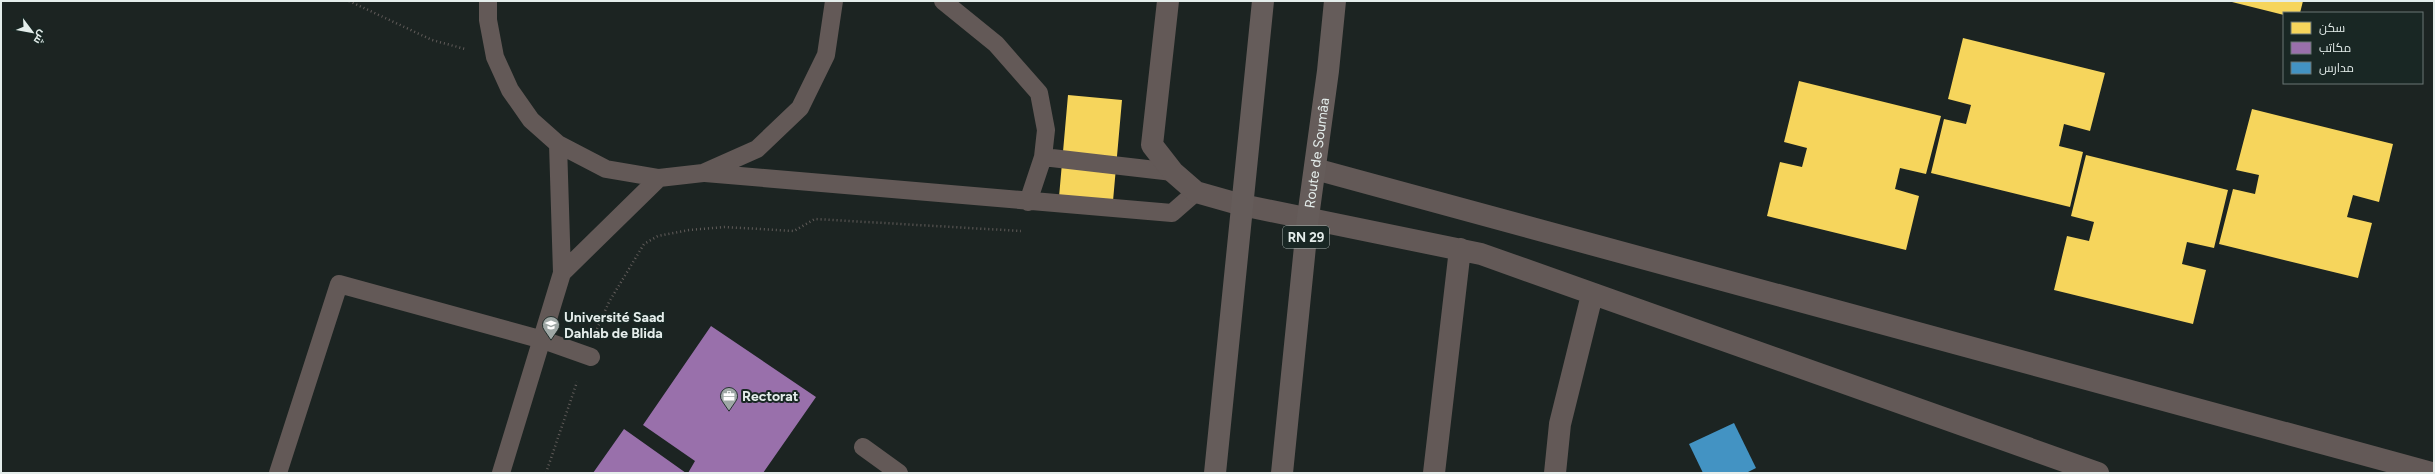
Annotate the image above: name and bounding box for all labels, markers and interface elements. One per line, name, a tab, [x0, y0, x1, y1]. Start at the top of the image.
north arrow	[12, 12, 52, 52]
legend	[2283, 12, 2423, 84]
text: سكن	[2319, 21, 2345, 35]
text: ش	[31, 28, 49, 46]
text: مكاتب	[2319, 41, 2351, 55]
text: مدارس	[2319, 61, 2354, 75]
street label: Route de Soumâa	[1301, 97, 1333, 209]
road number: RN 29	[1283, 226, 1329, 248]
place label: Université Saad Dahlab de Blida	[564, 309, 665, 342]
school or university icon: Université Saad Dahlab de Blida	[541, 315, 561, 340]
office icon: Rectorat	[719, 386, 739, 411]
place label: Rectorat	[742, 388, 799, 405]

